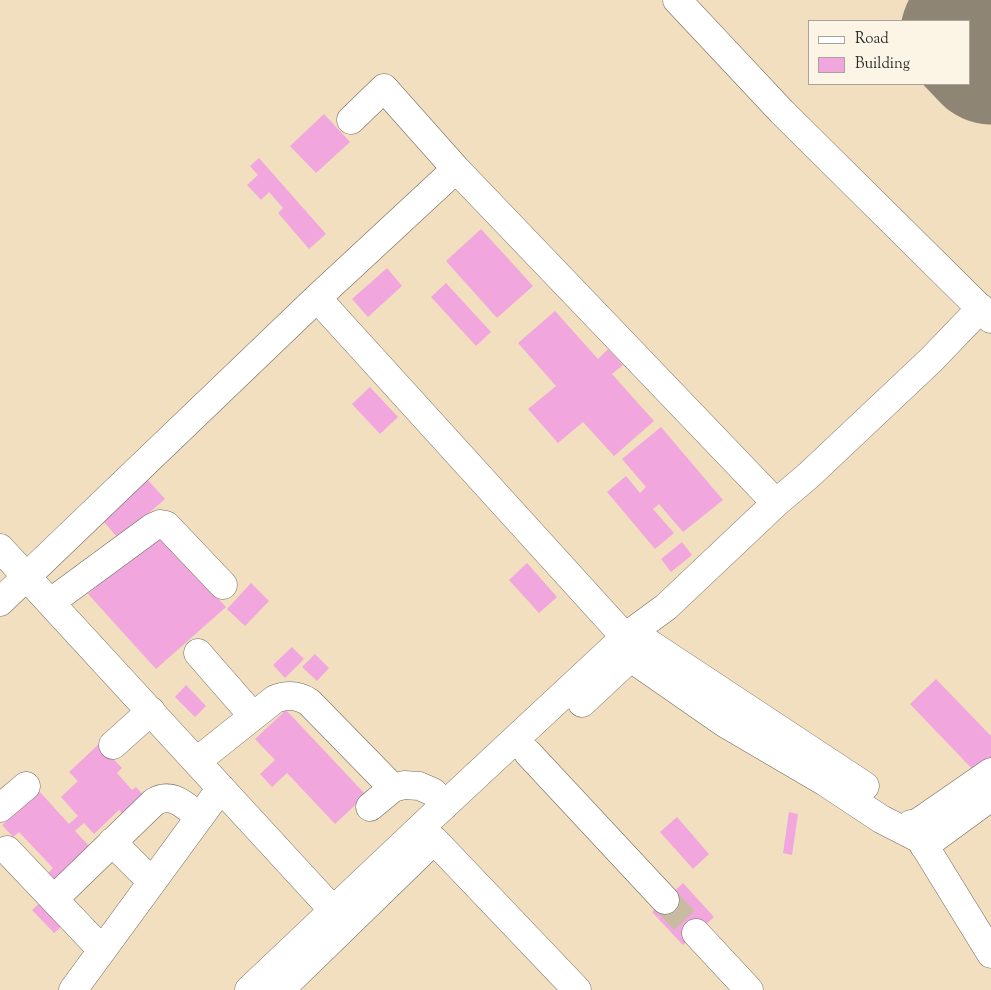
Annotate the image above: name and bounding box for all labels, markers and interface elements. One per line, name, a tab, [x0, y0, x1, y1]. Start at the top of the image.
legend	[808, 20, 971, 85]
text: Road	[855, 29, 889, 50]
text: Building	[855, 54, 910, 75]

